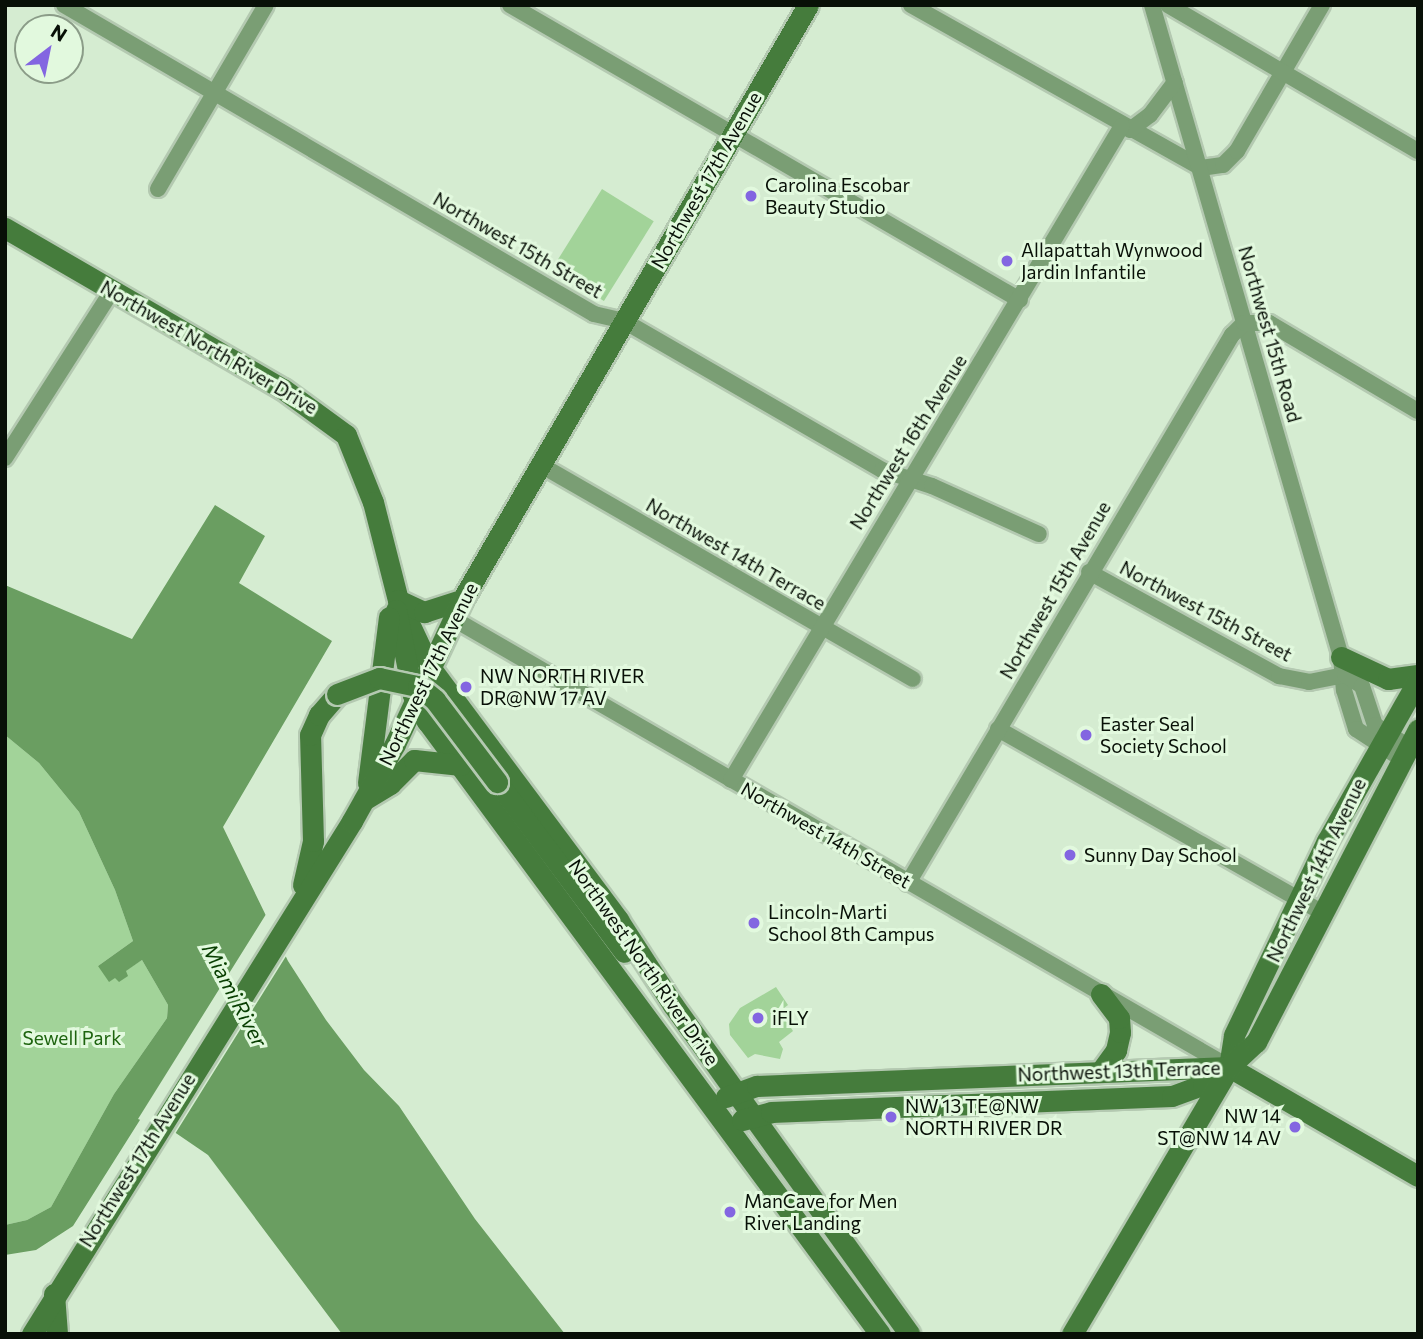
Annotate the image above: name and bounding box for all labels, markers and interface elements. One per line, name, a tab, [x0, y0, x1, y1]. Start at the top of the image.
north arrow	[14, 14, 84, 84]
text: N	[47, 19, 71, 46]
street label: Northwest 17th Avenue	[646, 88, 766, 272]
place label: Carolina Escobar Beauty Studio	[765, 174, 910, 218]
street label: Northwest 15th Street	[429, 187, 607, 303]
marker: Carolina Escobar Beauty Studio	[743, 188, 759, 204]
place label: Allapattah Wynwood Jardin Infantile	[1021, 239, 1203, 283]
street label: Northwest 15th Road	[1234, 243, 1306, 425]
marker: Allapattah Wynwood Jardin Infantile	[999, 253, 1015, 269]
street label: Northwest North River Drive	[97, 276, 321, 418]
street label: Northwest 16th Avenue	[845, 350, 971, 534]
street label: Northwest 14th Terrace	[642, 493, 830, 615]
street label: Northwest 15th Avenue	[995, 497, 1115, 683]
street label: Northwest 15th Street	[1116, 556, 1296, 666]
street label: Northwest 17th Avenue	[374, 579, 482, 769]
place label: NW NORTH RIVER DR@NW 17 AV	[480, 665, 645, 709]
marker: NW NORTH RIVER DR@NW 17 AV	[458, 679, 474, 695]
place label: Easter Seal Society School	[1100, 713, 1227, 757]
marker: Easter Seal Society School	[1078, 727, 1094, 743]
street label: Northwest 14th Avenue	[1262, 774, 1370, 966]
street label: Northwest 14th Street	[737, 777, 915, 893]
place label: Sunny Day School	[1084, 844, 1237, 866]
marker: Sunny Day School	[1062, 847, 1078, 863]
street label: Northwest North River Drive	[564, 855, 724, 1069]
place label: Lincoln-Marti School 8th Campus	[768, 901, 934, 945]
marker: Lincoln-Marti School 8th Campus	[746, 915, 762, 931]
water label: Miami River	[197, 939, 273, 1051]
place label: iFLY	[772, 1007, 809, 1029]
marker: iFLY	[750, 1010, 766, 1026]
park label: Sewell Park	[23, 1027, 121, 1049]
street label: Northwest 13th Terrace	[1017, 1056, 1221, 1086]
street label: Northwest 17th Avenue	[74, 1069, 200, 1251]
place label: NW 13 TE@NW NORTH RIVER DR	[905, 1095, 1063, 1139]
place label: NW 14 ST@NW 14 AV	[1157, 1105, 1281, 1149]
marker: NW 13 TE@NW NORTH RIVER DR	[883, 1109, 899, 1125]
marker: NW 14 ST@NW 14 AV	[1287, 1119, 1303, 1135]
place label: ManCave for Men River Landing	[744, 1190, 897, 1234]
marker: ManCave for Men River Landing	[722, 1204, 738, 1220]

